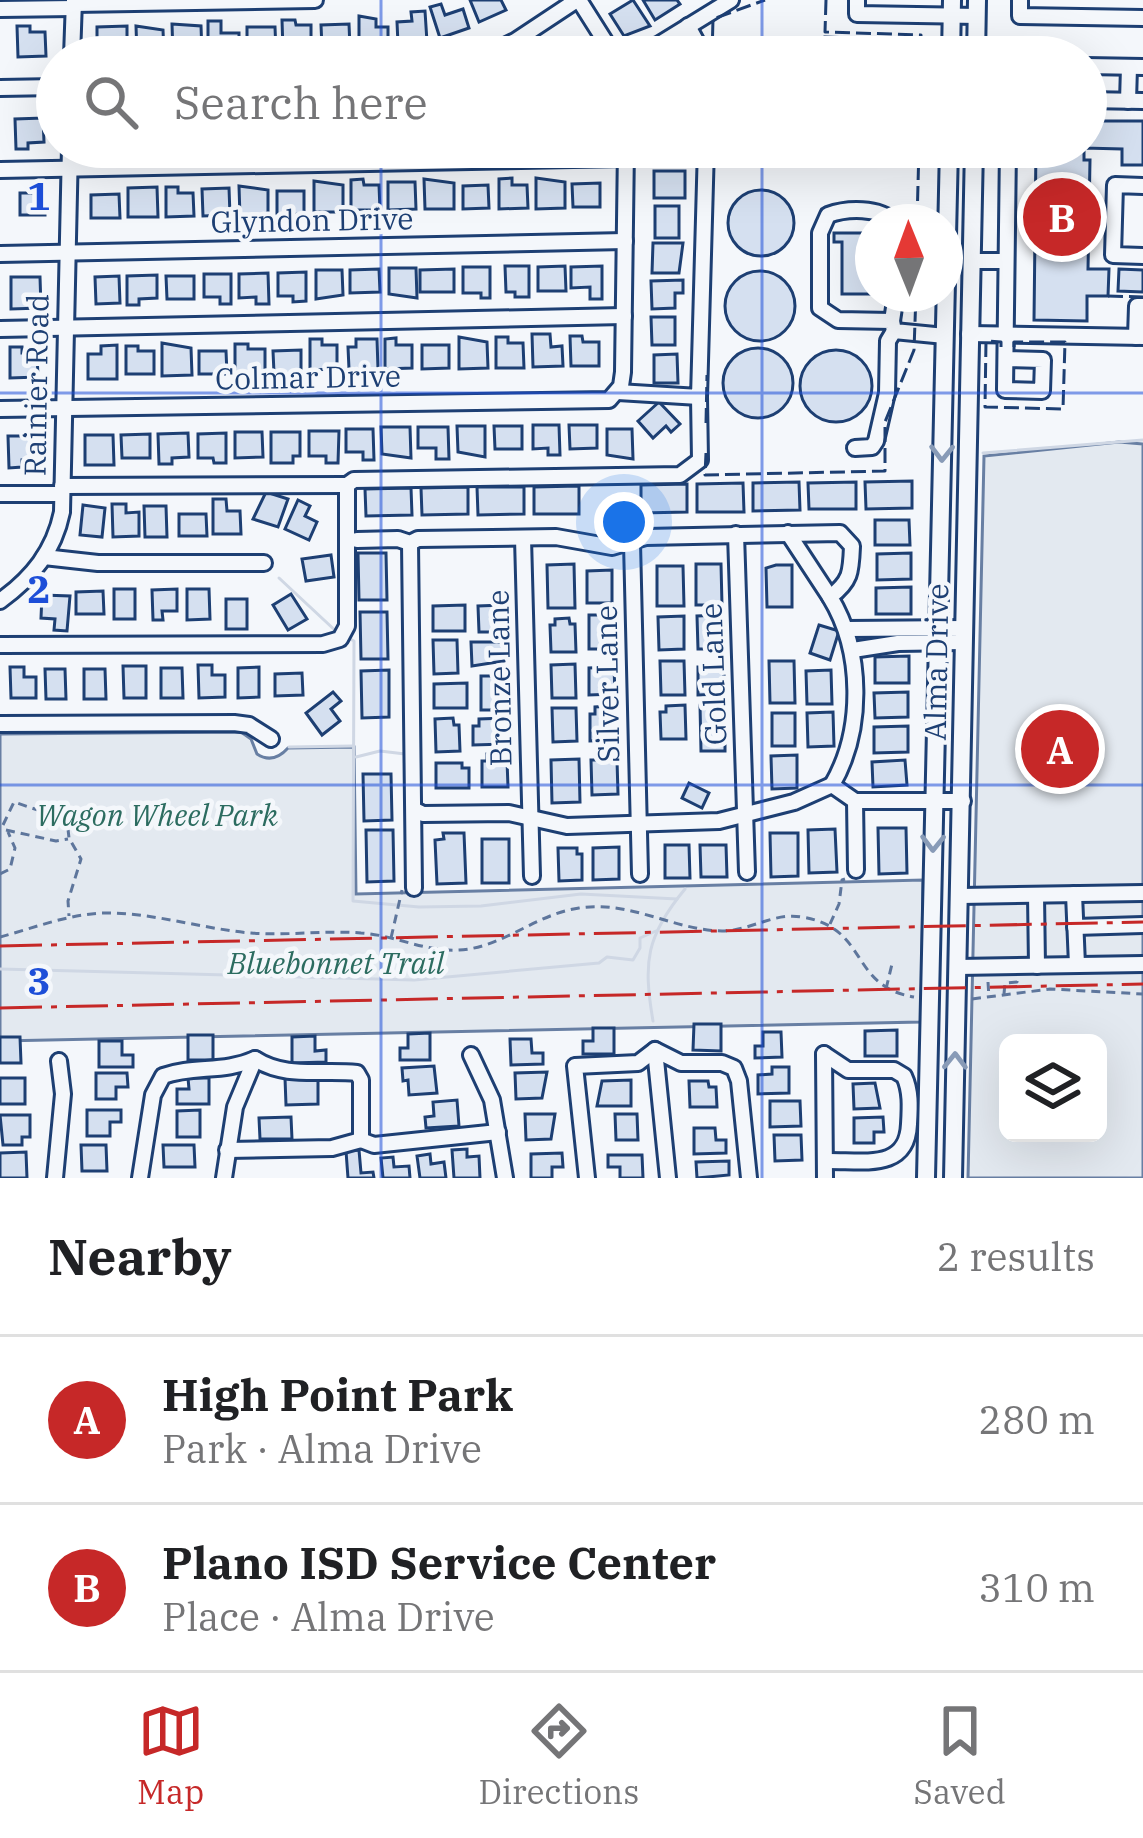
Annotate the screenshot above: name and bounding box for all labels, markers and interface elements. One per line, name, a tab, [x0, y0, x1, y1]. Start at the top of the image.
search box	[36, 36, 1107, 168]
icon: search	[78, 69, 144, 135]
text: Search here	[174, 73, 428, 131]
text: 1	[27, 170, 51, 221]
pin: B	[1023, 172, 1101, 262]
street label: Glyndon Drive	[210, 198, 414, 241]
north arrow	[855, 204, 963, 312]
street label: Rainier Road	[14, 293, 57, 477]
street label: Colmar Drive	[215, 355, 401, 398]
one-way arrow	[930, 444, 956, 463]
your location	[594, 492, 654, 552]
text: 2	[27, 563, 51, 614]
street label: Alma Drive	[915, 583, 956, 741]
street label: Bronze Lane	[477, 589, 520, 767]
street label: Gold Lane	[691, 602, 734, 746]
street label: Silver Lane	[586, 605, 627, 763]
pin: A	[1021, 704, 1099, 794]
park label: Wagon Wheel Park	[36, 795, 278, 834]
one-way arrow	[920, 834, 946, 853]
park label: Bluebonnet Trail	[227, 943, 445, 982]
text: 3	[27, 955, 51, 1006]
map controls	[999, 1034, 1107, 1142]
button: layers	[999, 1034, 1107, 1142]
one-way arrow	[942, 1051, 968, 1070]
text: Nearby	[48, 1223, 232, 1289]
text: 2 results	[937, 1231, 1095, 1282]
text: High Point Park	[162, 1365, 513, 1423]
text: A	[73, 1394, 101, 1445]
text: 280 m	[979, 1394, 1095, 1445]
text: Park · Alma Drive	[162, 1423, 482, 1474]
text: Plano ISD Service Center	[162, 1533, 716, 1591]
text: B	[73, 1562, 101, 1613]
text: 310 m	[979, 1562, 1095, 1613]
text: Place · Alma Drive	[162, 1591, 495, 1642]
tab: Map	[137, 1698, 204, 1813]
tab: Directions	[478, 1698, 639, 1813]
tab: Saved	[913, 1698, 1006, 1813]

